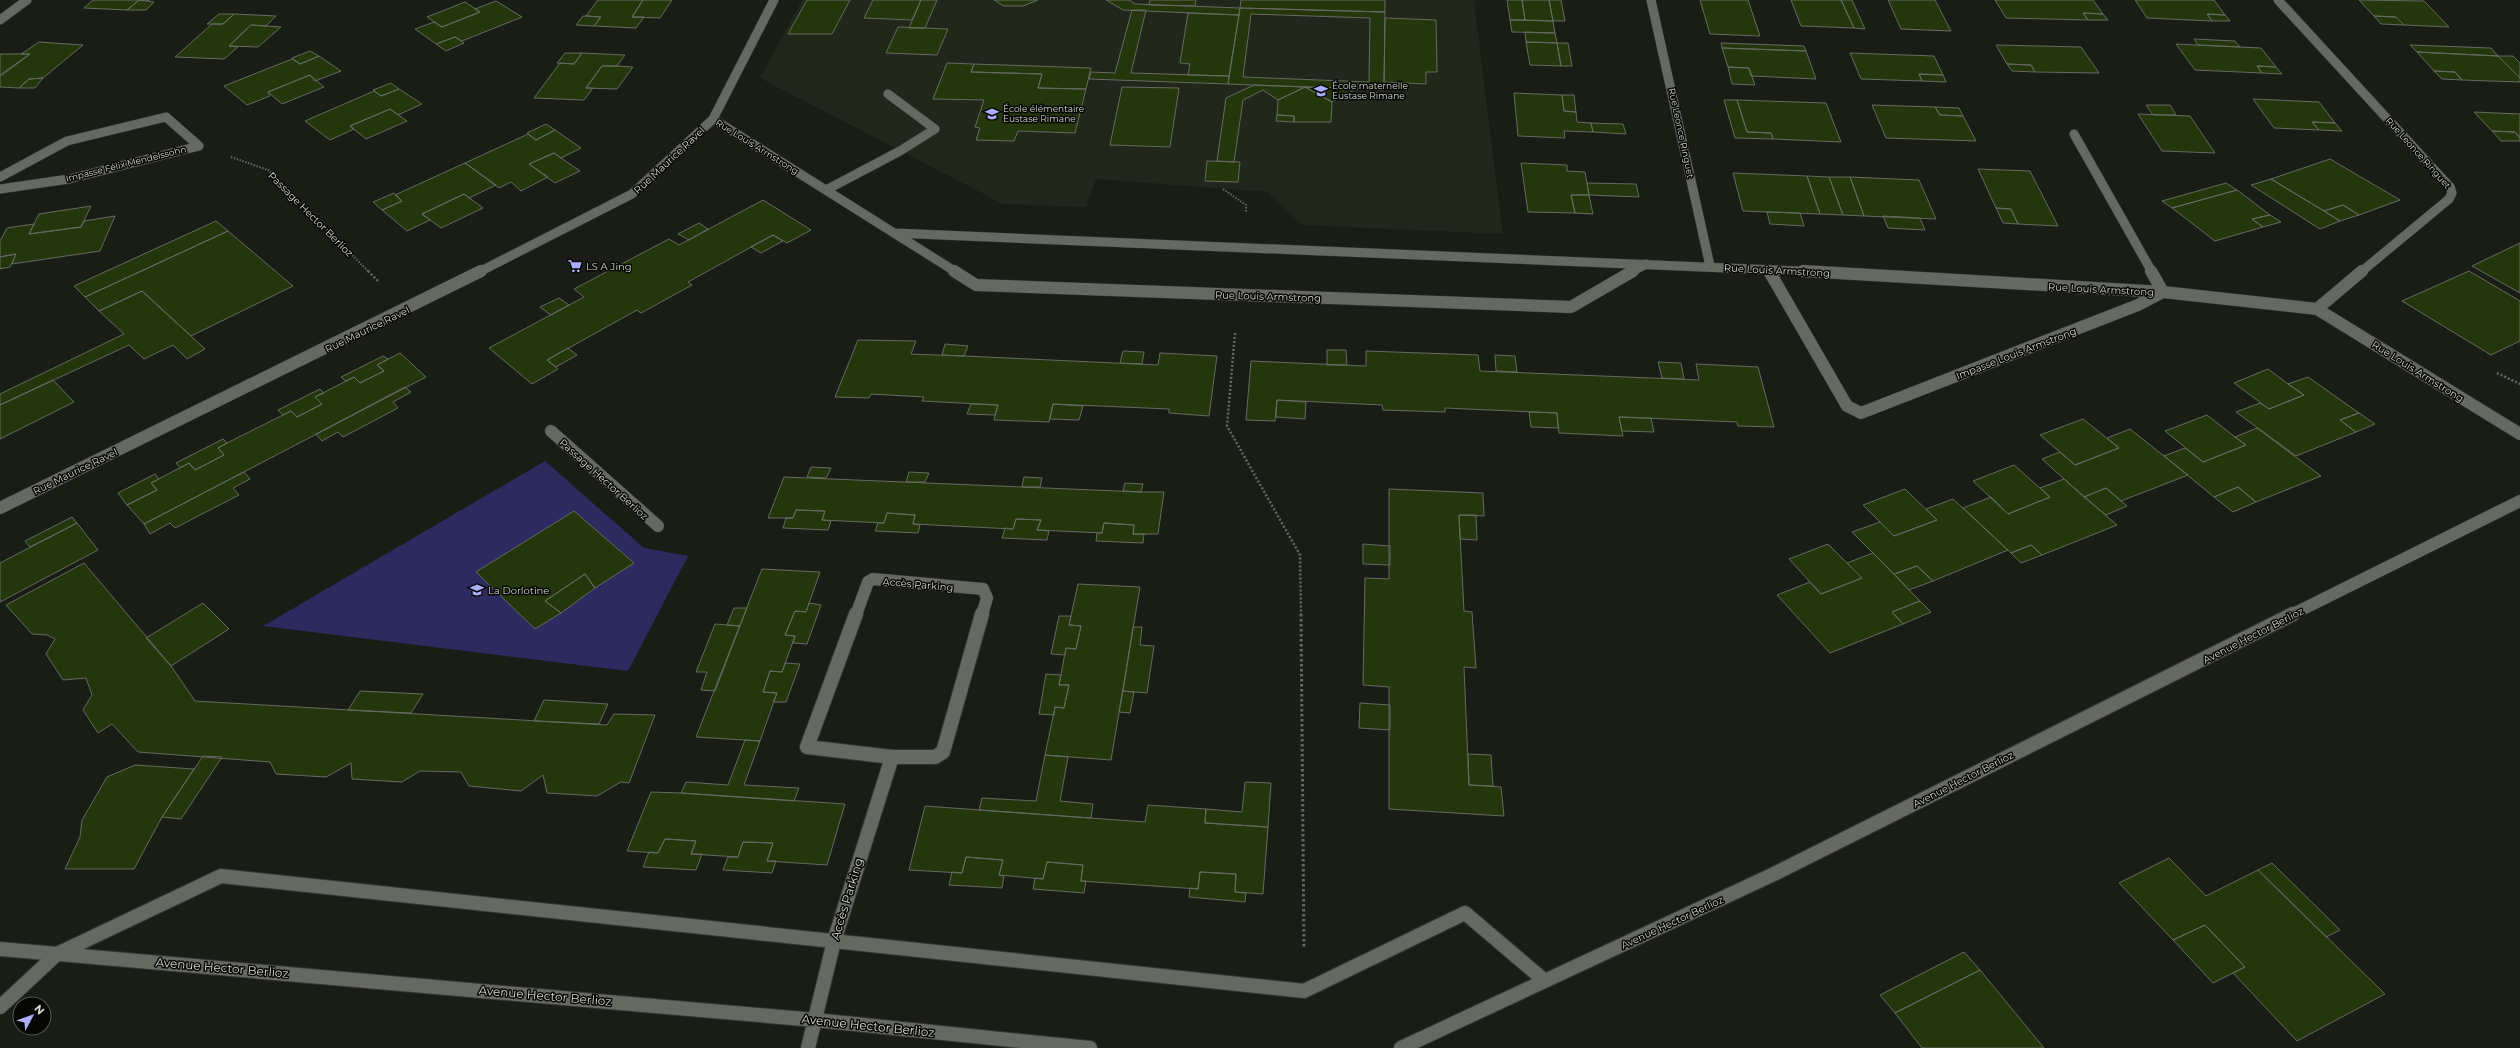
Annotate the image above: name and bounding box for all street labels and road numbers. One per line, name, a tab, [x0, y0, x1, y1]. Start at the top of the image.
street label: Rue Leonce Ringuet	[1667, 87, 1696, 179]
street label: Rue Leonce Ringuet	[2384, 115, 2453, 191]
street label: Rue Louis Armstrong	[714, 117, 801, 177]
street label: Rue Maurice Ravel	[631, 124, 708, 197]
street label: Impasse Félix Mendelssohn	[64, 143, 187, 184]
street label: Passage Hector Berlioz	[265, 169, 356, 260]
street label: Rue Louis Armstrong	[1724, 261, 1830, 280]
street label: Rue Louis Armstrong	[2048, 280, 2154, 299]
street label: Rue Louis Armstrong	[1215, 288, 1321, 305]
street label: Rue Maurice Ravel	[323, 303, 412, 356]
street label: Impasse Louis Armstrong	[1954, 324, 2078, 382]
street label: Rue Louis Armstrong	[2369, 338, 2466, 405]
street label: Passage Hector Berlioz	[557, 436, 651, 523]
street label: Rue Maurice Ravel	[31, 445, 120, 498]
street label: Accès Parking	[882, 575, 954, 594]
street label: Avenue Hector Berlioz	[2201, 604, 2306, 666]
street label: Avenue Hector Berlioz	[1911, 748, 2016, 810]
street label: Accès Parking	[827, 856, 866, 942]
street label: Avenue Hector Berlioz	[1619, 893, 1725, 952]
street label: Avenue Hector Berlioz	[155, 954, 289, 981]
street label: Avenue Hector Berlioz	[478, 982, 612, 1009]
street label: Avenue Hector Berlioz	[801, 1011, 935, 1040]

